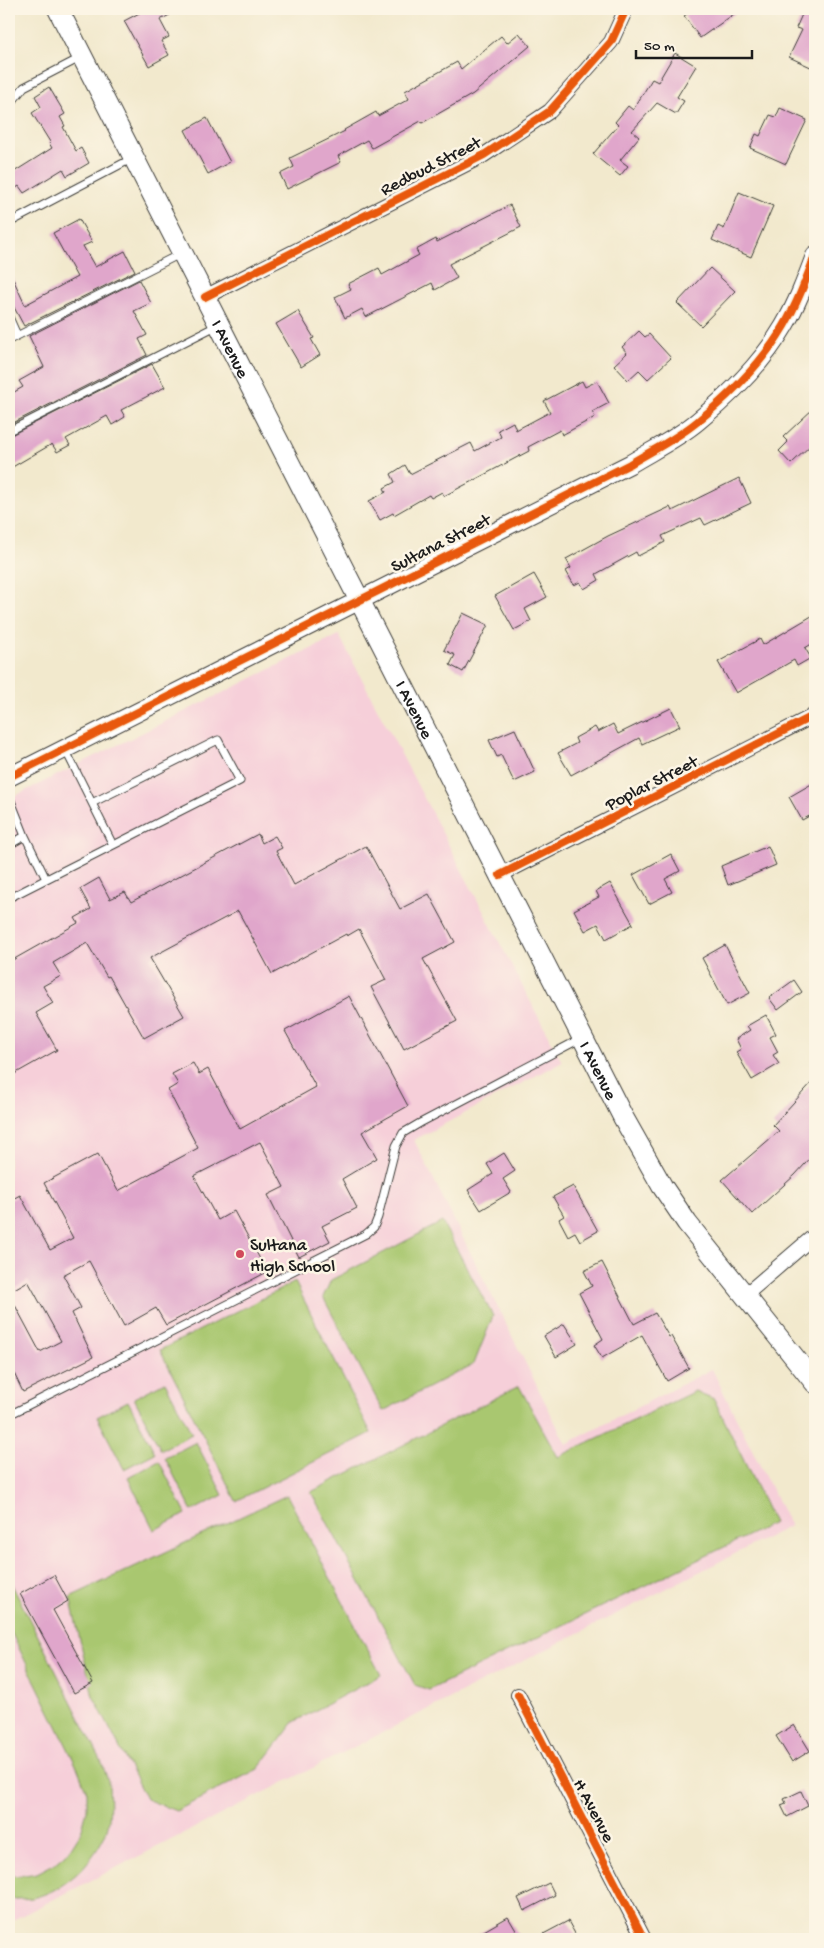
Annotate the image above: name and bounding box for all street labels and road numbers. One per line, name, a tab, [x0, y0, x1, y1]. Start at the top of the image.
street label: Redbud Street	[377, 132, 486, 202]
street label: I Avenue	[205, 317, 253, 383]
street label: Sultana Street	[388, 509, 496, 578]
street label: I Avenue	[389, 678, 437, 744]
street label: Poplar Street	[602, 751, 703, 817]
street label: I Avenue	[573, 1038, 621, 1105]
street label: H Avenue	[567, 1776, 619, 1847]

